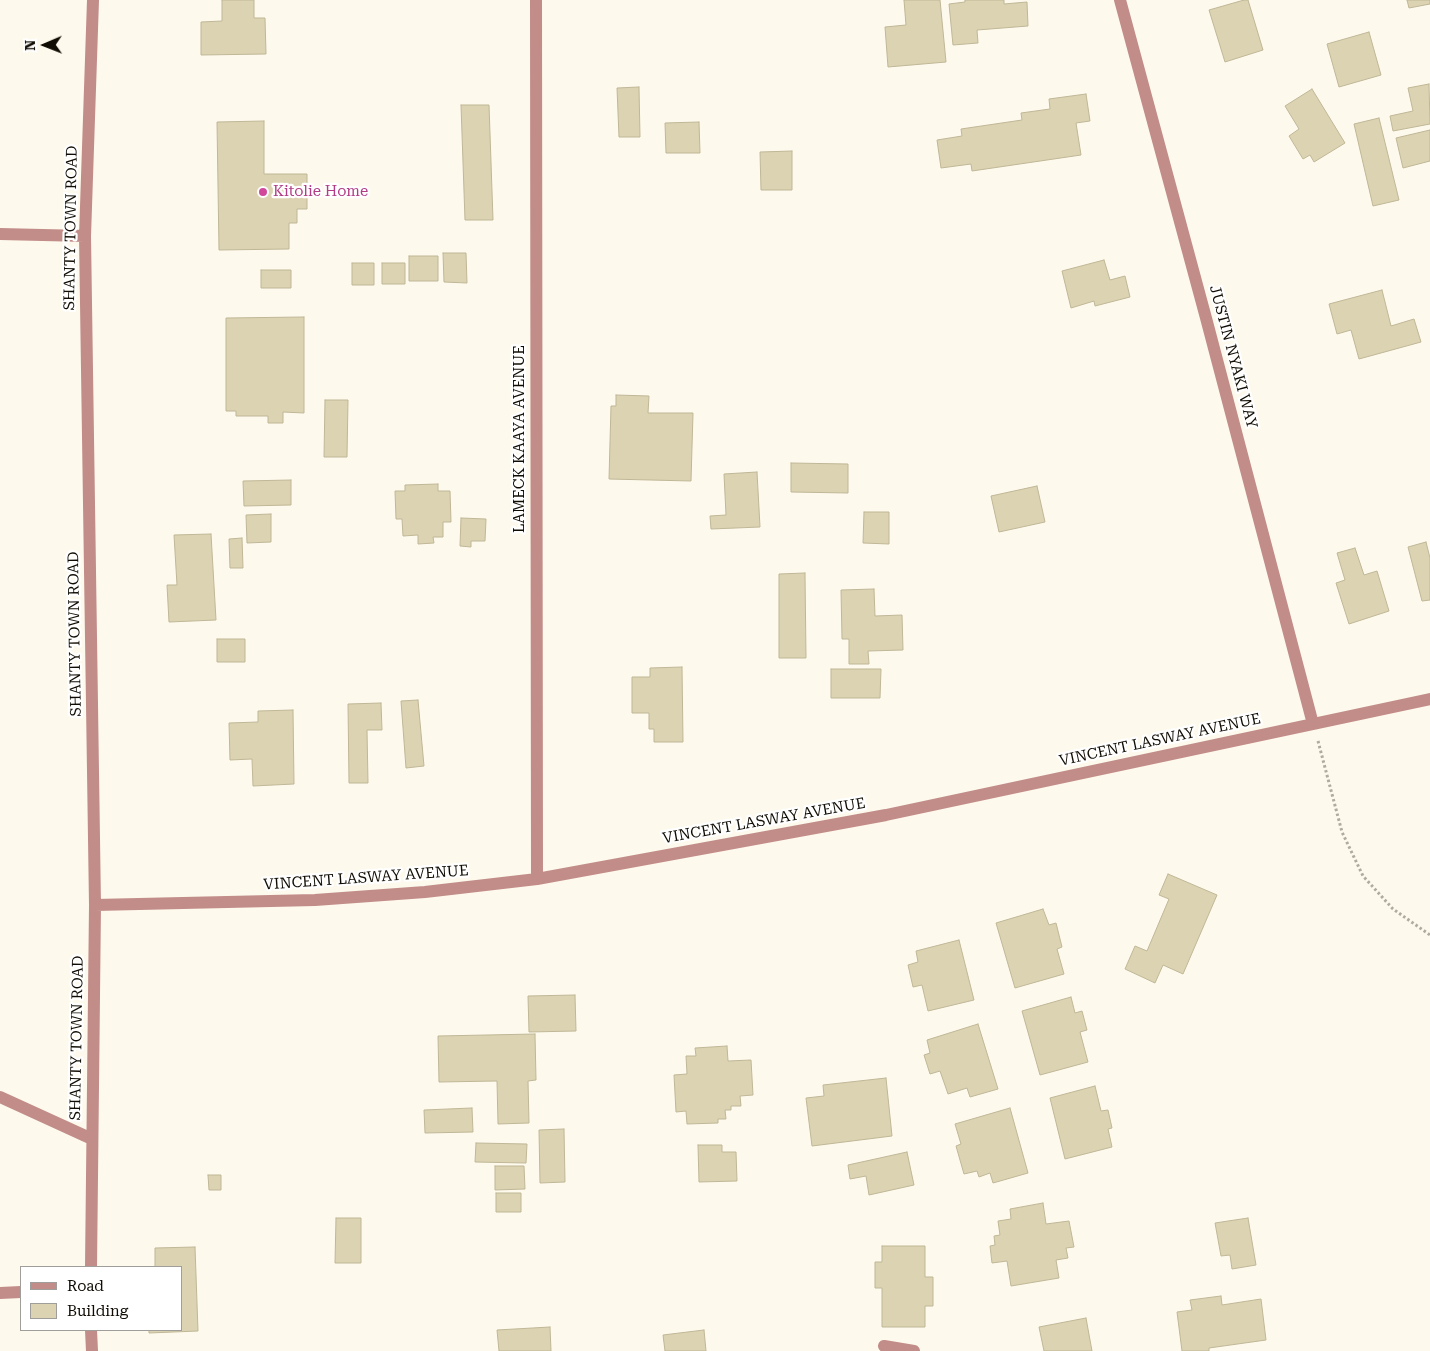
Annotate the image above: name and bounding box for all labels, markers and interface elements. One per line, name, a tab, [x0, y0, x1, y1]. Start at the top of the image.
north arrow	[20, 20, 70, 70]
text: N	[22, 40, 38, 51]
street label: SHANTY TOWN ROAD	[61, 145, 81, 311]
place label: Kitolie Home	[273, 183, 368, 201]
marker: Kitolie Home	[257, 186, 269, 198]
street label: JUSTIN NYAKI WAY	[1205, 283, 1261, 431]
street label: LAMECK KAAYA AVENUE	[511, 345, 529, 533]
street label: SHANTY TOWN ROAD	[65, 551, 85, 717]
street label: VINCENT LASWAY AVENUE	[1058, 710, 1262, 770]
street label: VINCENT LASWAY AVENUE	[661, 794, 867, 848]
street label: VINCENT LASWAY AVENUE	[263, 862, 469, 894]
street label: SHANTY TOWN ROAD	[67, 955, 87, 1121]
legend	[20, 1266, 182, 1331]
text: Road	[67, 1277, 104, 1295]
text: Building	[67, 1302, 128, 1320]

